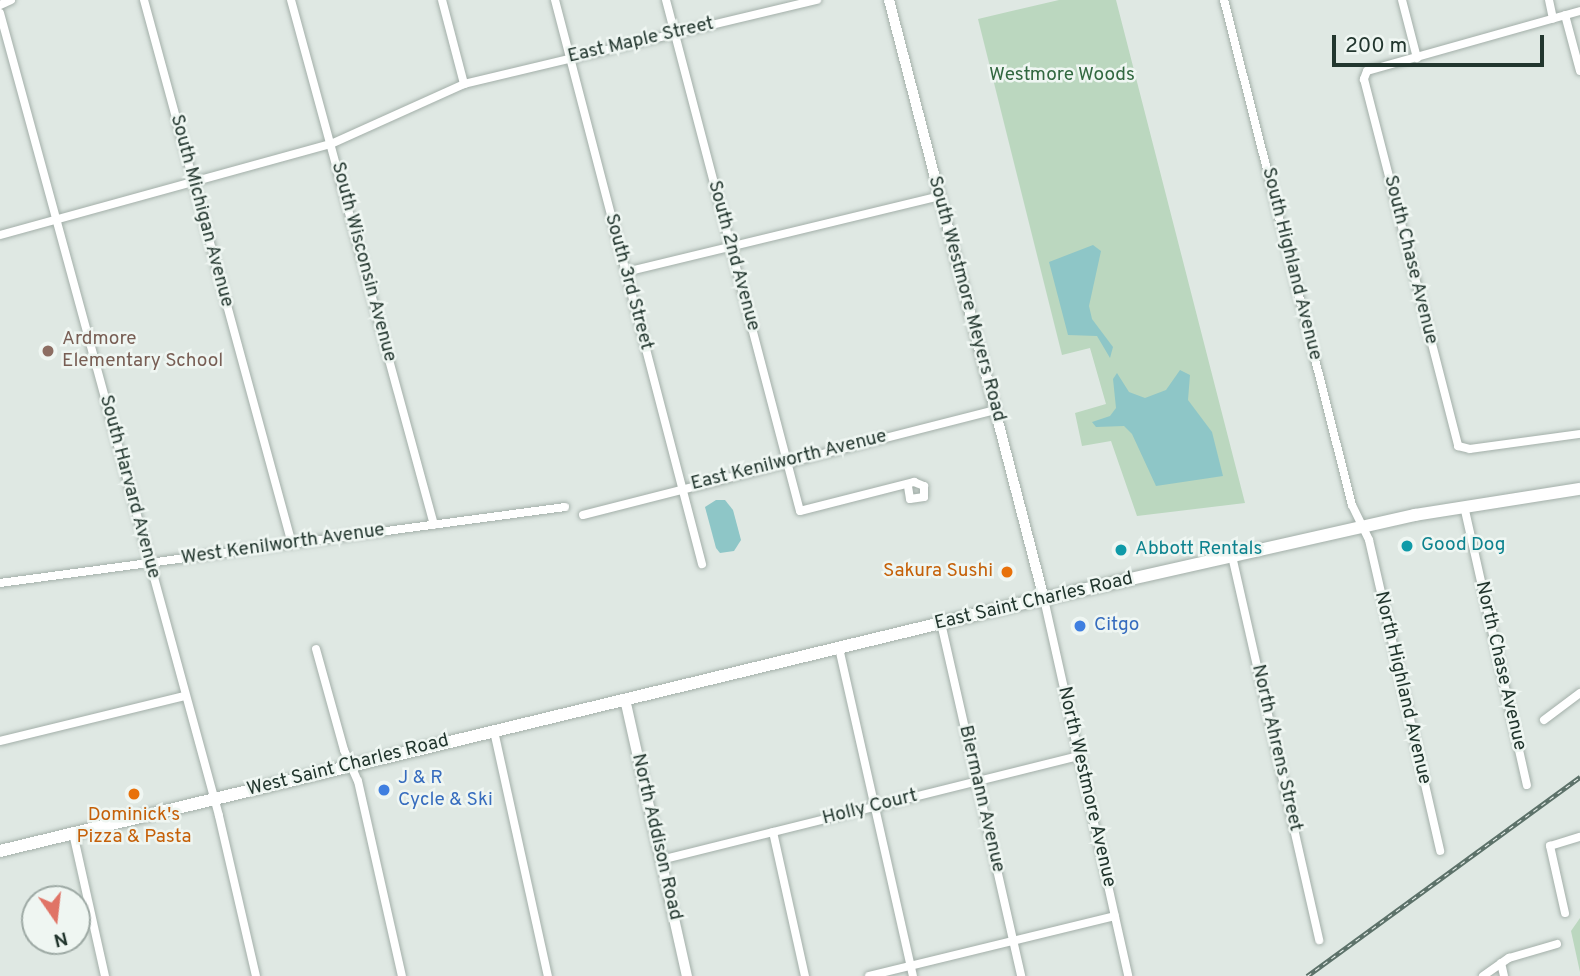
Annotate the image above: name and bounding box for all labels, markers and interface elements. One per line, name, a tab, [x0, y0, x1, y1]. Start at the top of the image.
street label: East Maple Street	[566, 13, 716, 69]
scale bar	[1335, 21, 1547, 65]
text: 200 m	[1345, 33, 1407, 60]
park label: Westmore Woods	[989, 65, 1135, 87]
street label: South Michigan Avenue	[164, 112, 238, 310]
street label: South Wisconsin Avenue	[325, 159, 401, 365]
street label: South Highland Avenue	[1256, 165, 1326, 363]
street label: South Chase Avenue	[1378, 173, 1442, 347]
street label: South Westmore Meyers Road	[922, 174, 1010, 424]
street label: South 2nd Avenue	[702, 178, 764, 334]
street label: South 3rd Street	[599, 211, 657, 353]
place label: Ardmore Elementary School	[62, 329, 223, 373]
marker: Ardmore Elementary School	[40, 343, 56, 359]
street label: South Harvard Avenue	[93, 392, 165, 582]
street label: East Kenilworth Avenue	[688, 426, 890, 496]
street label: West Kenilworth Avenue	[179, 519, 387, 571]
place label: Good Dog	[1421, 535, 1505, 557]
marker: Good Dog	[1399, 538, 1415, 554]
place label: Abbott Rentals	[1135, 539, 1262, 561]
marker: Abbott Rentals	[1113, 542, 1129, 558]
place label: Sakura Sushi	[883, 561, 993, 583]
marker: Sakura Sushi	[999, 564, 1015, 580]
street label: East Saint Charles Road	[933, 568, 1135, 636]
street label: North Chase Avenue	[1469, 579, 1531, 753]
street label: North Highland Avenue	[1369, 589, 1435, 787]
place label: Citgo	[1094, 615, 1139, 637]
marker: Citgo	[1072, 618, 1088, 634]
street label: North Ahrens Street	[1246, 662, 1306, 834]
street label: North Westmore Avenue	[1052, 684, 1120, 890]
street label: Biermann Avenue	[953, 723, 1009, 875]
street label: West Saint Charles Road	[245, 730, 451, 802]
street label: North Addison Road	[626, 751, 686, 923]
place label: J & R Cycle & Ski	[398, 768, 493, 812]
marker: J & R Cycle & Ski	[376, 782, 392, 798]
street label: Holly Court	[820, 785, 920, 831]
marker: Dominick's Pizza & Pasta	[126, 786, 142, 802]
place label: Dominick's Pizza & Pasta	[76, 805, 192, 849]
north arrow	[21, 885, 91, 955]
text: N	[51, 925, 70, 952]

